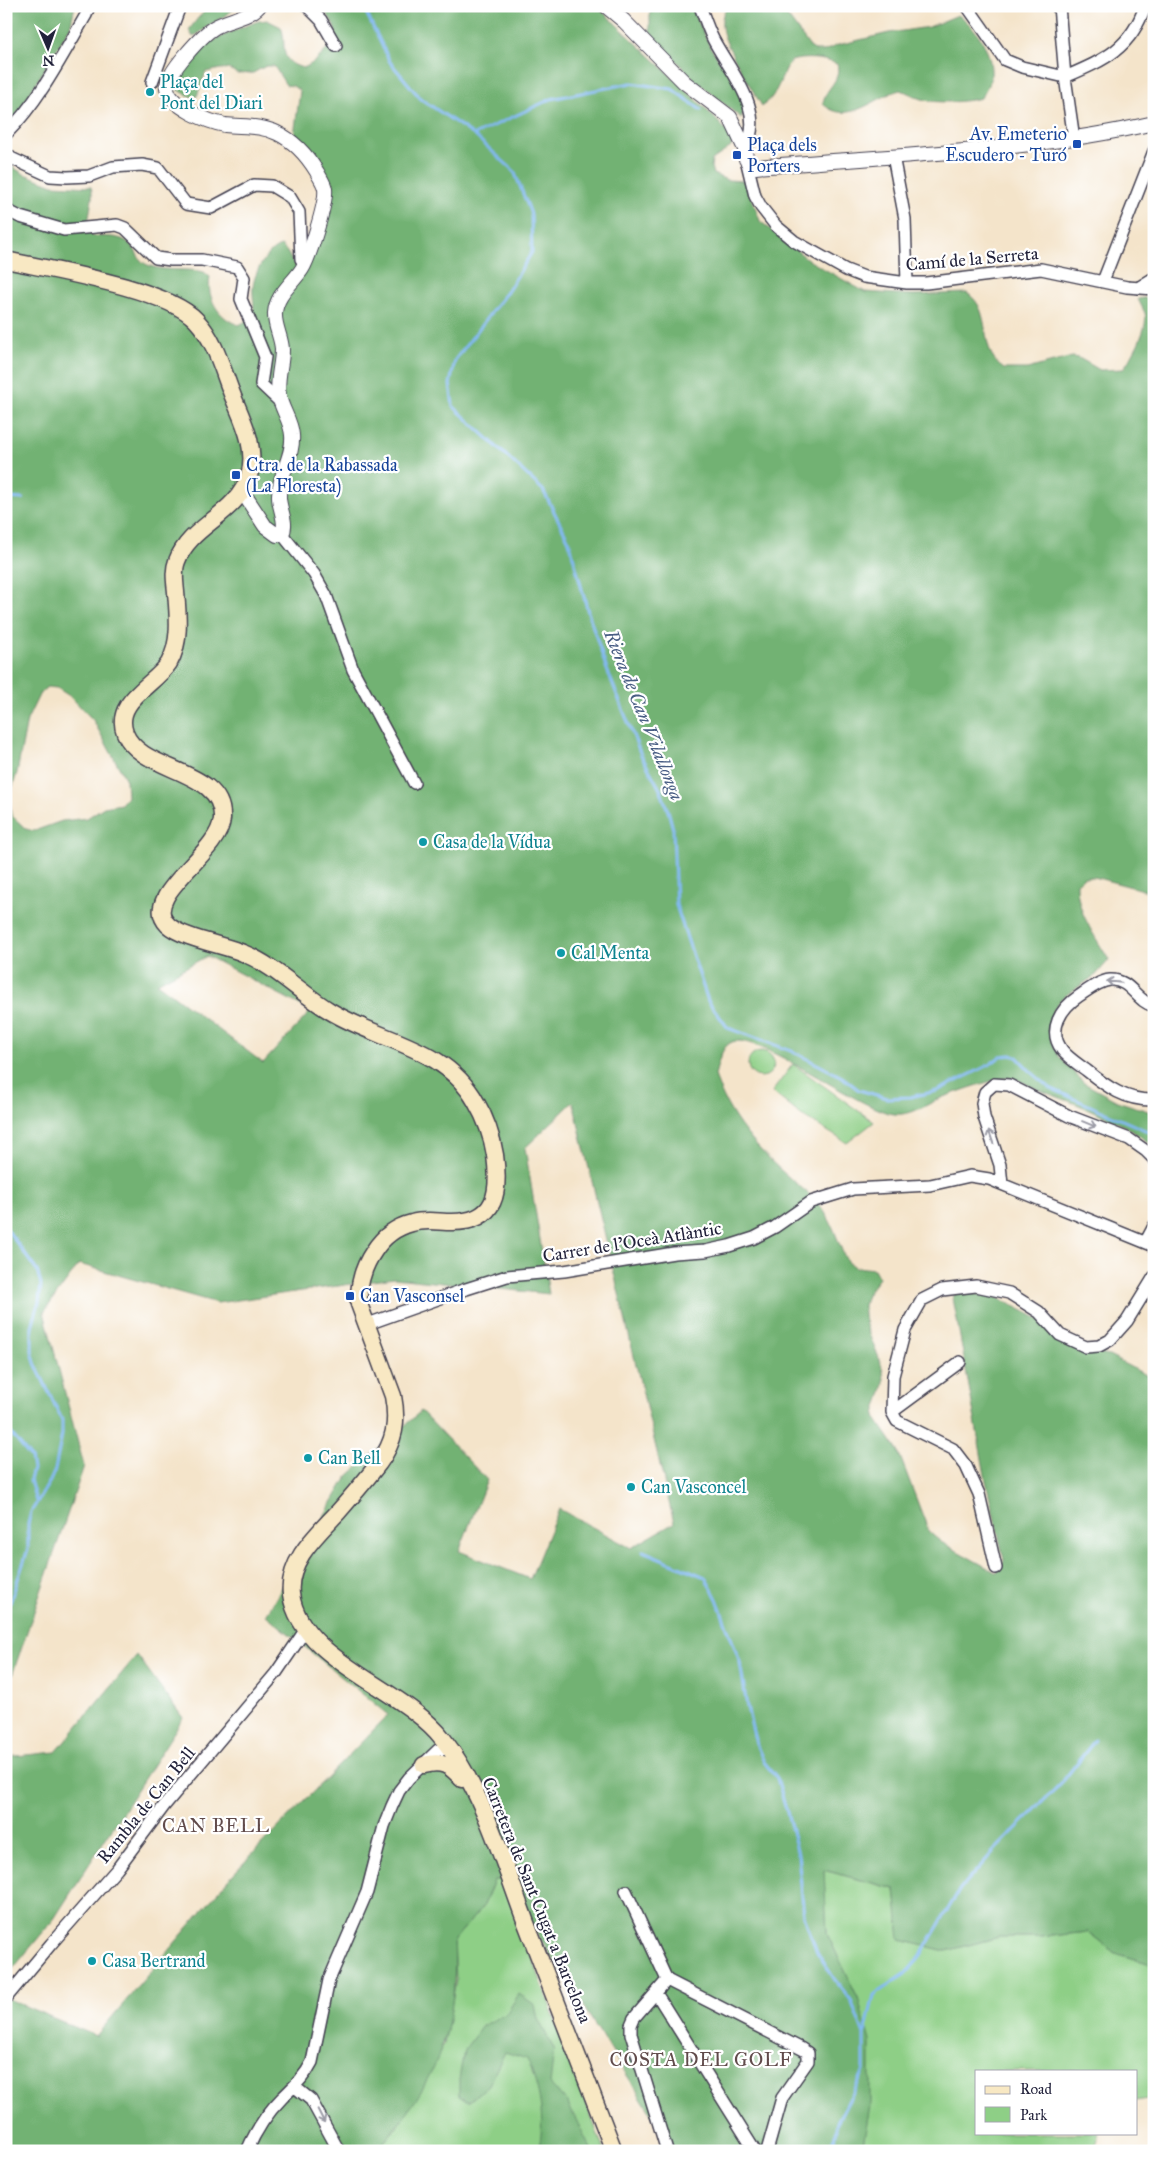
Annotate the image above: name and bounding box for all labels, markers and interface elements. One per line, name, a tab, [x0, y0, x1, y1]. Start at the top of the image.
north arrow	[22, 22, 72, 72]
text: N	[42, 52, 55, 69]
place label: Plaça del Pont del Diari	[160, 71, 263, 114]
marker: Plaça del Pont del Diari	[144, 86, 156, 98]
place label: Av. Emeterio Escudero - Turó	[945, 123, 1067, 166]
place label: Plaça dels Porters	[747, 134, 817, 177]
marker: Av. Emeterio Escudero - Turó	[1071, 138, 1083, 150]
marker: Plaça dels Porters	[731, 149, 743, 161]
street label: Camí de la Serreta	[905, 242, 1040, 276]
place label: Ctra. de la Rabassada (La Floresta)	[246, 454, 398, 498]
marker: Ctra. de la Rabassada (La Floresta)	[230, 469, 242, 481]
water label: Riera de Can Vilallonga	[599, 625, 689, 804]
place label: Casa de la Vídua	[433, 831, 551, 853]
marker: Casa de la Vídua	[417, 836, 429, 848]
place label: Cal Menta	[571, 942, 650, 964]
marker: Cal Menta	[555, 947, 567, 959]
one-way arrow	[1107, 977, 1123, 987]
one-way arrow	[1081, 1119, 1096, 1129]
one-way arrow	[986, 1129, 995, 1145]
street label: Carrer de l'Oceà Atlàntic	[541, 1217, 723, 1267]
place label: Can Vasconsel	[360, 1285, 464, 1307]
marker: Can Vasconsel	[344, 1290, 356, 1302]
place label: Can Bell	[318, 1447, 381, 1469]
marker: Can Bell	[302, 1452, 314, 1464]
place label: Can Vasconcel	[641, 1476, 746, 1498]
marker: Can Vasconcel	[625, 1481, 637, 1493]
street label: Rambla de Can Bell	[92, 1742, 200, 1868]
street label: Carretera de Sant Cugat a Barcelona	[477, 1774, 597, 2027]
district label: CAN BELL	[162, 1814, 270, 1837]
place label: Casa Bertrand	[102, 1950, 206, 1972]
marker: Casa Bertrand	[86, 1955, 98, 1967]
district label: COSTA DEL GOLF	[609, 2048, 793, 2071]
legend	[975, 2070, 1138, 2134]
text: Road	[1020, 2080, 1052, 2098]
text: Park	[1020, 2106, 1047, 2124]
one-way arrow	[317, 2108, 326, 2123]

